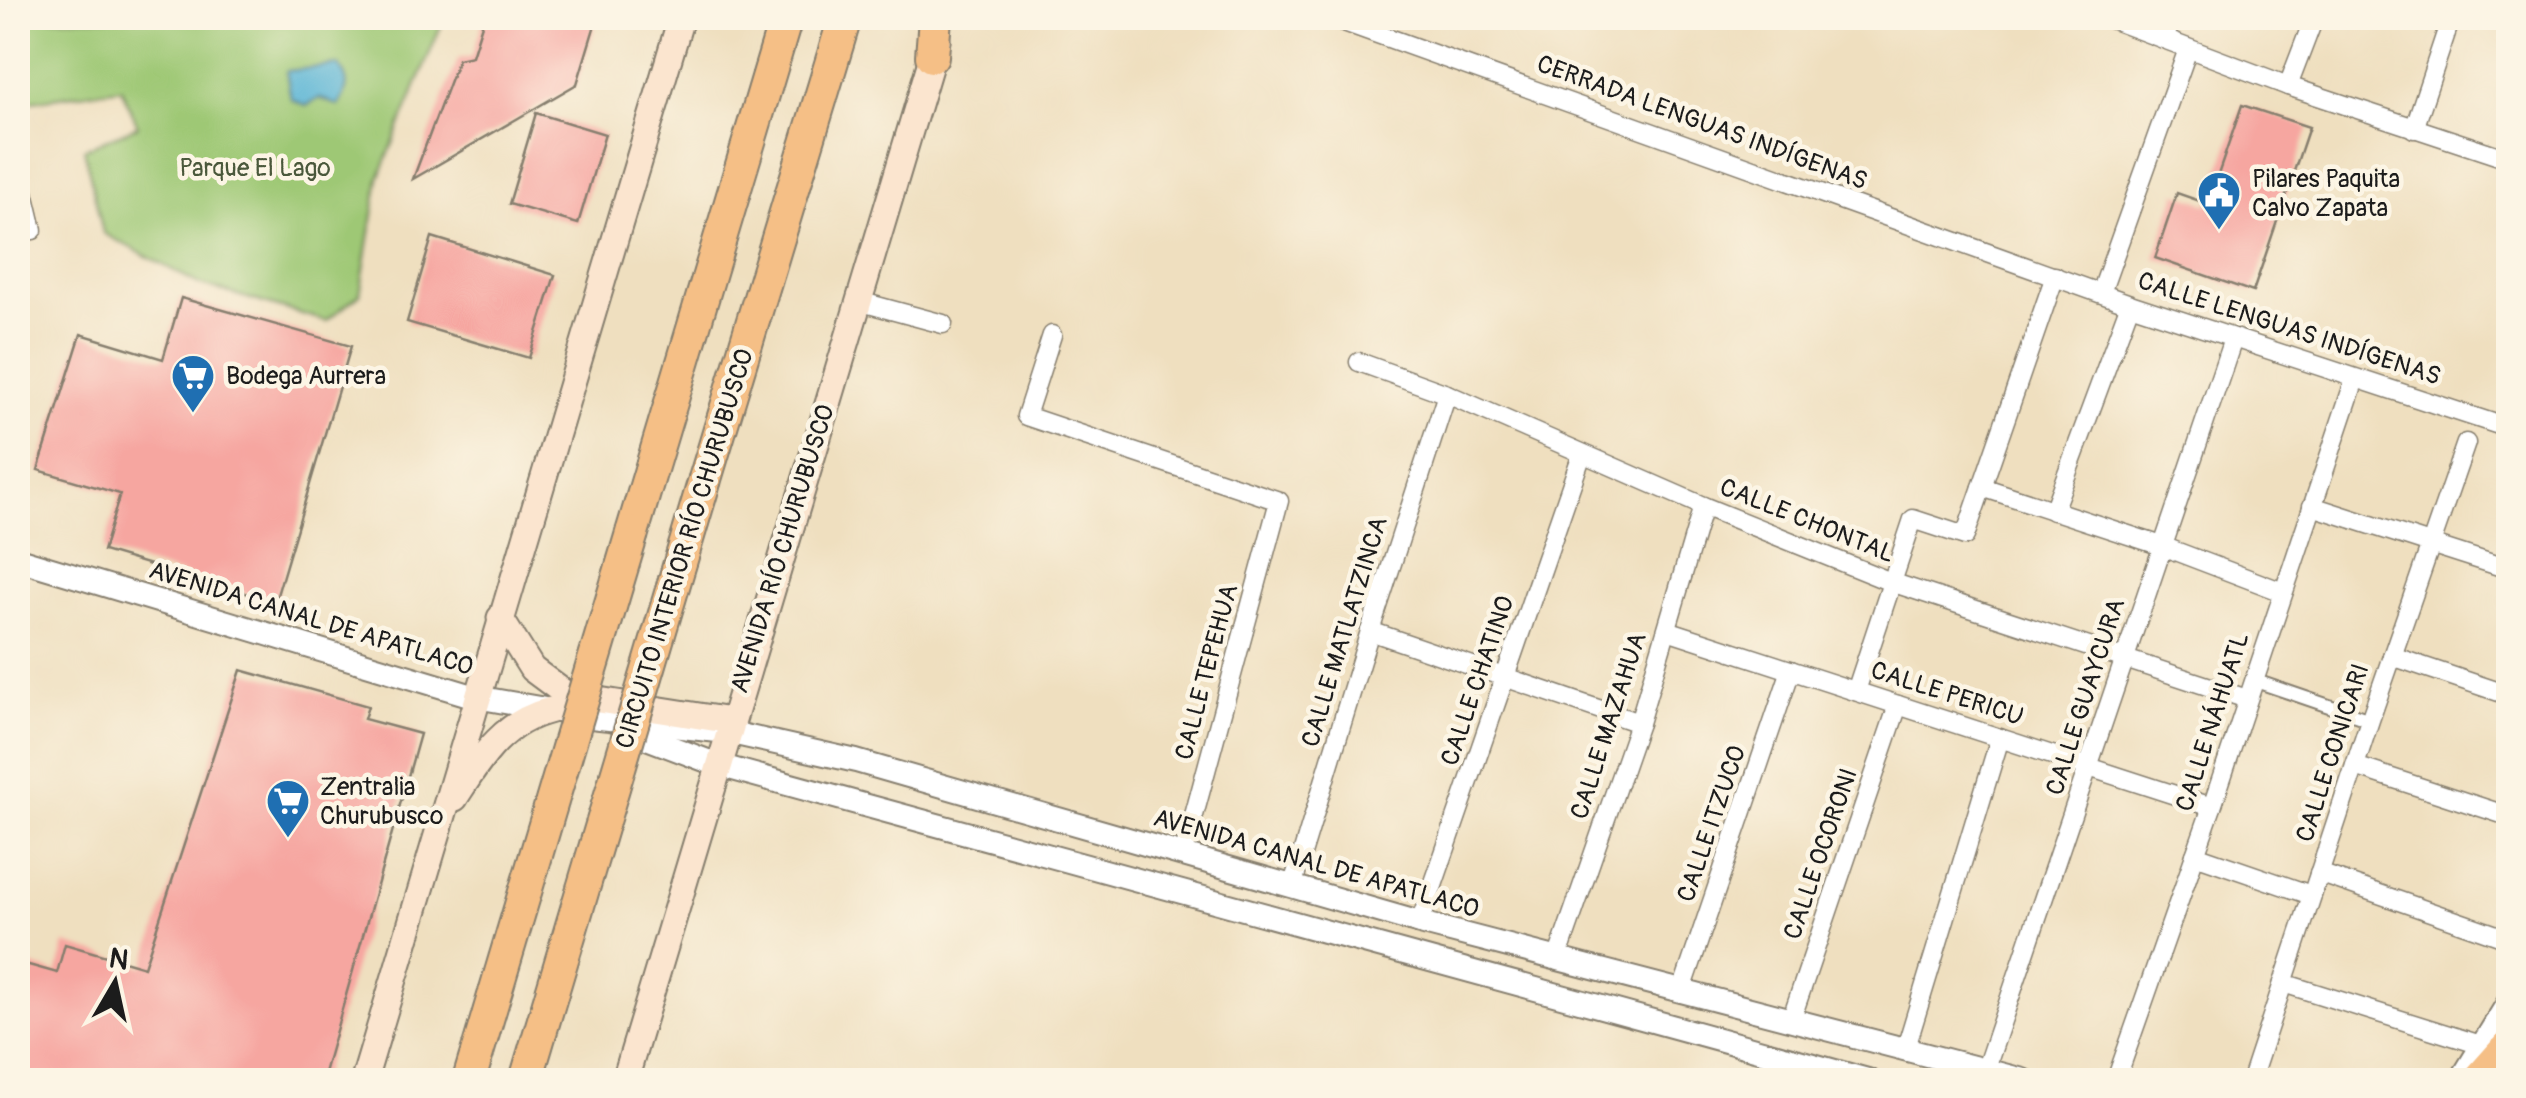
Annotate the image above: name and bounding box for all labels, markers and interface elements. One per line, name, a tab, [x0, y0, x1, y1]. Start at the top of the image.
street label: CERRADA LENGUAS INDÍGENAS	[1533, 48, 1872, 197]
park label: Parque El Lago	[179, 153, 331, 184]
place label: Pilares Paquita Calvo Zapata	[2252, 164, 2400, 224]
public building icon: Pilares Paquita Calvo Zapata	[2196, 170, 2242, 231]
street label: CALLE LENGUAS INDÍGENAS	[2134, 264, 2445, 393]
street label: CIRCUITO INTERIOR RÍO CHURUBUSCO	[608, 345, 761, 753]
supermarket icon: Bodega Aurrera	[170, 353, 216, 414]
place label: Bodega Aurrera	[226, 361, 386, 392]
street label: AVENIDA RÍO CHURUBUSCO	[723, 401, 842, 697]
street label: CALLE CHONTAL	[1715, 472, 1899, 570]
street label: CALLE MATLATZINCA	[1295, 513, 1395, 751]
street label: AVENIDA CANAL DE APATLACO	[145, 555, 477, 683]
street label: CALLE TEPEHUA	[1169, 581, 1245, 763]
street label: CALLE CHATINO	[1434, 592, 1522, 770]
street label: CALLE GUAYCURA	[2040, 595, 2132, 799]
street label: CALLE NÁHUATL	[2168, 628, 2257, 816]
street label: CALLE MAZAHUA	[1564, 629, 1654, 823]
street label: CALLE PERICU	[1867, 655, 2027, 733]
street label: CALLE CONICARI	[2290, 660, 2376, 846]
street label: CALLE ITZUCO	[1671, 742, 1753, 906]
street label: CALLE OCORONI	[1777, 764, 1865, 944]
place label: Zentralia Churubusco	[320, 772, 443, 832]
supermarket icon: Zentralia Churubusco	[265, 778, 311, 839]
street label: AVENIDA CANAL DE APATLACO	[1150, 803, 1482, 925]
north arrow	[65, 933, 165, 1033]
text: N	[107, 941, 131, 979]

